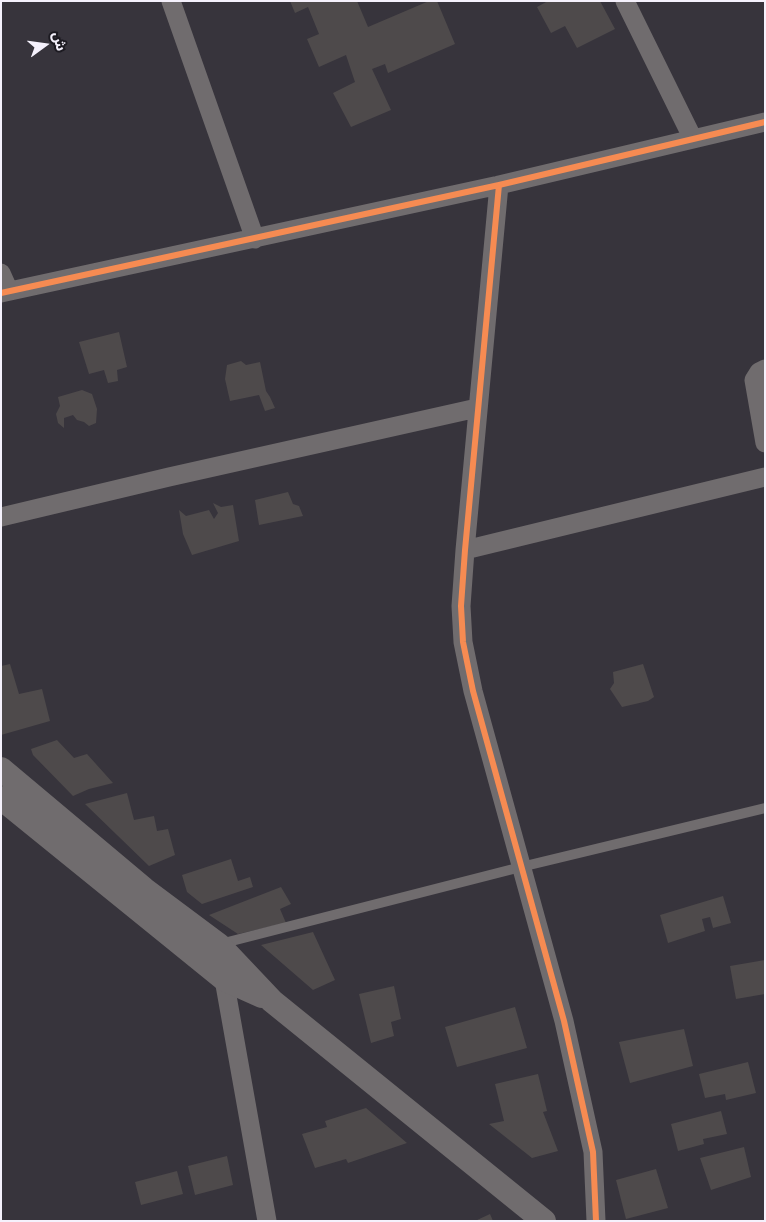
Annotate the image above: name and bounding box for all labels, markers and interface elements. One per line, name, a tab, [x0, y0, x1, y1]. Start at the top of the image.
north arrow	[20, 20, 70, 70]
text: ش	[49, 30, 70, 53]

